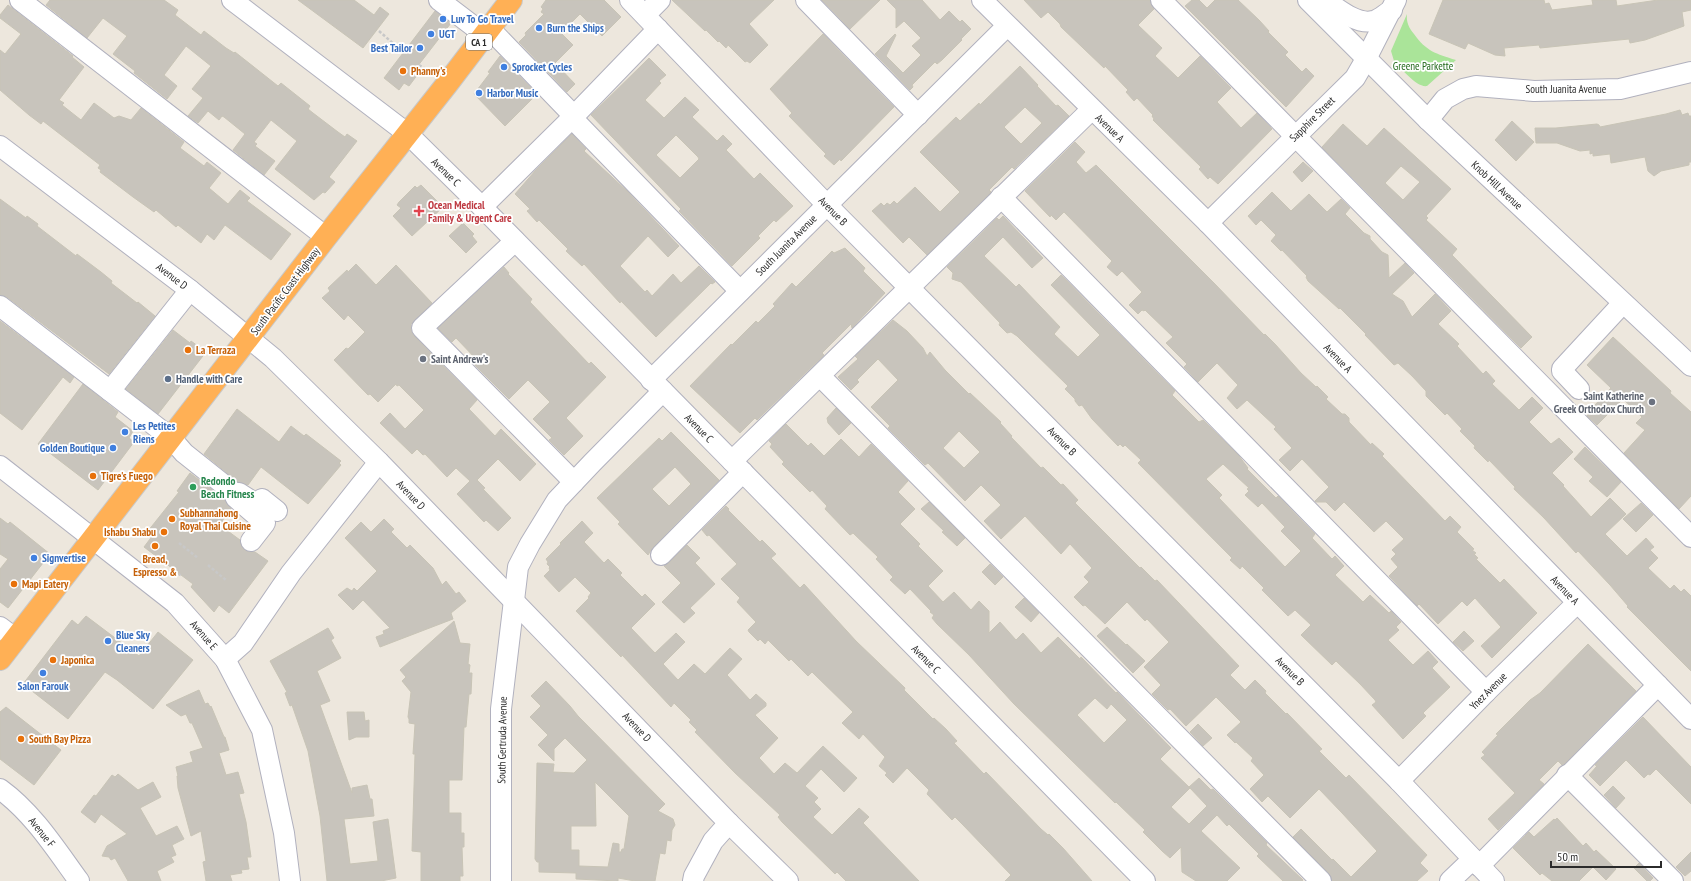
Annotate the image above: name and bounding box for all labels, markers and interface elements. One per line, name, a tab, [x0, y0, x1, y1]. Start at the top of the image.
place label: Luv To Go Travel	[451, 12, 514, 26]
marker: Luv To Go Travel	[438, 14, 448, 24]
place label: Burn the Ships	[547, 21, 604, 35]
marker: Burn the Ships	[534, 23, 544, 33]
place label: UGT	[439, 27, 456, 41]
marker: UGT	[426, 29, 436, 39]
road number: CA 1	[466, 34, 492, 50]
place label: Best Tailor	[371, 41, 413, 55]
marker: Best Tailor	[415, 43, 425, 53]
park label: Greene Parkette	[1393, 59, 1454, 73]
place label: Sprocket Cycles	[512, 60, 572, 74]
marker: Sprocket Cycles	[499, 62, 509, 72]
place label: Phanny's	[411, 64, 446, 78]
marker: Phanny's	[398, 66, 408, 76]
street label: South Juanita Avenue	[1526, 82, 1607, 96]
place label: Harbor Music	[487, 86, 538, 100]
marker: Harbor Music	[474, 88, 484, 98]
street label: Sapphire Street	[1286, 93, 1338, 145]
street label: Avenue A	[1093, 111, 1128, 146]
street label: Avenue C	[428, 155, 464, 189]
street label: Knob Hill Avenue	[1468, 158, 1526, 213]
street label: Avenue B	[816, 194, 850, 228]
place label: Ocean Medical Family & Urgent Care	[428, 198, 512, 225]
marker: Ocean Medical Family & Urgent Care	[413, 205, 425, 217]
street label: South Juanita Avenue	[752, 211, 820, 279]
street label: South Pacific Coast Highway	[247, 244, 323, 338]
street label: Avenue D	[153, 260, 191, 293]
street label: Avenue A	[1321, 341, 1356, 376]
place label: La Terraza	[196, 343, 236, 357]
marker: La Terraza	[183, 345, 193, 355]
place label: Saint Andrew's	[431, 352, 488, 366]
marker: Saint Andrew's	[418, 354, 428, 364]
place label: Handle with Care	[176, 372, 243, 386]
marker: Handle with Care	[163, 374, 173, 384]
place label: Saint Katherine Greek Orthodox Church	[1554, 389, 1644, 416]
marker: Saint Katherine Greek Orthodox Church	[1647, 397, 1657, 407]
street label: Avenue C	[682, 411, 716, 445]
place label: Les Petites Riens	[133, 419, 175, 446]
street label: Avenue B	[1045, 424, 1079, 458]
marker: Les Petites Riens	[120, 427, 130, 437]
place label: Golden Boutique	[40, 441, 105, 455]
marker: Golden Boutique	[108, 443, 118, 453]
place label: Tigre's Fuego	[101, 469, 153, 483]
marker: Tigre's Fuego	[88, 471, 98, 481]
place label: Redondo Beach Fitness	[201, 474, 254, 501]
street label: Avenue D	[393, 477, 429, 513]
marker: Redondo Beach Fitness	[188, 482, 198, 492]
place label: Subhannahong Royal Thai Cuisine	[180, 506, 251, 533]
marker: Subhannahong Royal Thai Cuisine	[167, 514, 177, 524]
place label: Ishabu Shabu	[104, 525, 156, 539]
marker: Ishabu Shabu	[159, 527, 169, 537]
marker: Bread, Espresso &	[150, 541, 160, 551]
place label: Signvertise	[42, 551, 86, 565]
place label: Bread, Espresso &	[133, 552, 177, 579]
marker: Signvertise	[29, 553, 39, 563]
street label: Avenue A	[1548, 573, 1583, 608]
place label: Mapi Eatery	[22, 577, 69, 591]
marker: Mapi Eatery	[9, 579, 19, 589]
street label: Avenue E	[187, 617, 221, 653]
place label: Blue Sky Cleaners	[116, 628, 150, 655]
marker: Blue Sky Cleaners	[103, 636, 113, 646]
street label: Avenue C	[909, 642, 943, 676]
place label: Japonica	[60, 653, 95, 667]
street label: Avenue B	[1273, 654, 1307, 688]
marker: Japonica	[48, 655, 58, 665]
marker: Salon Farouk	[38, 668, 48, 678]
street label: Ynez Avenue	[1466, 669, 1510, 713]
place label: Salon Farouk	[18, 679, 69, 693]
street label: South Gertruda Avenue	[494, 696, 510, 784]
street label: Avenue D	[619, 709, 655, 745]
place label: South Bay Pizza	[29, 732, 91, 746]
marker: South Bay Pizza	[16, 734, 26, 744]
street label: Avenue F	[26, 814, 59, 850]
scale bar	[1551, 843, 1661, 869]
text: 50 m	[1557, 849, 1578, 864]

